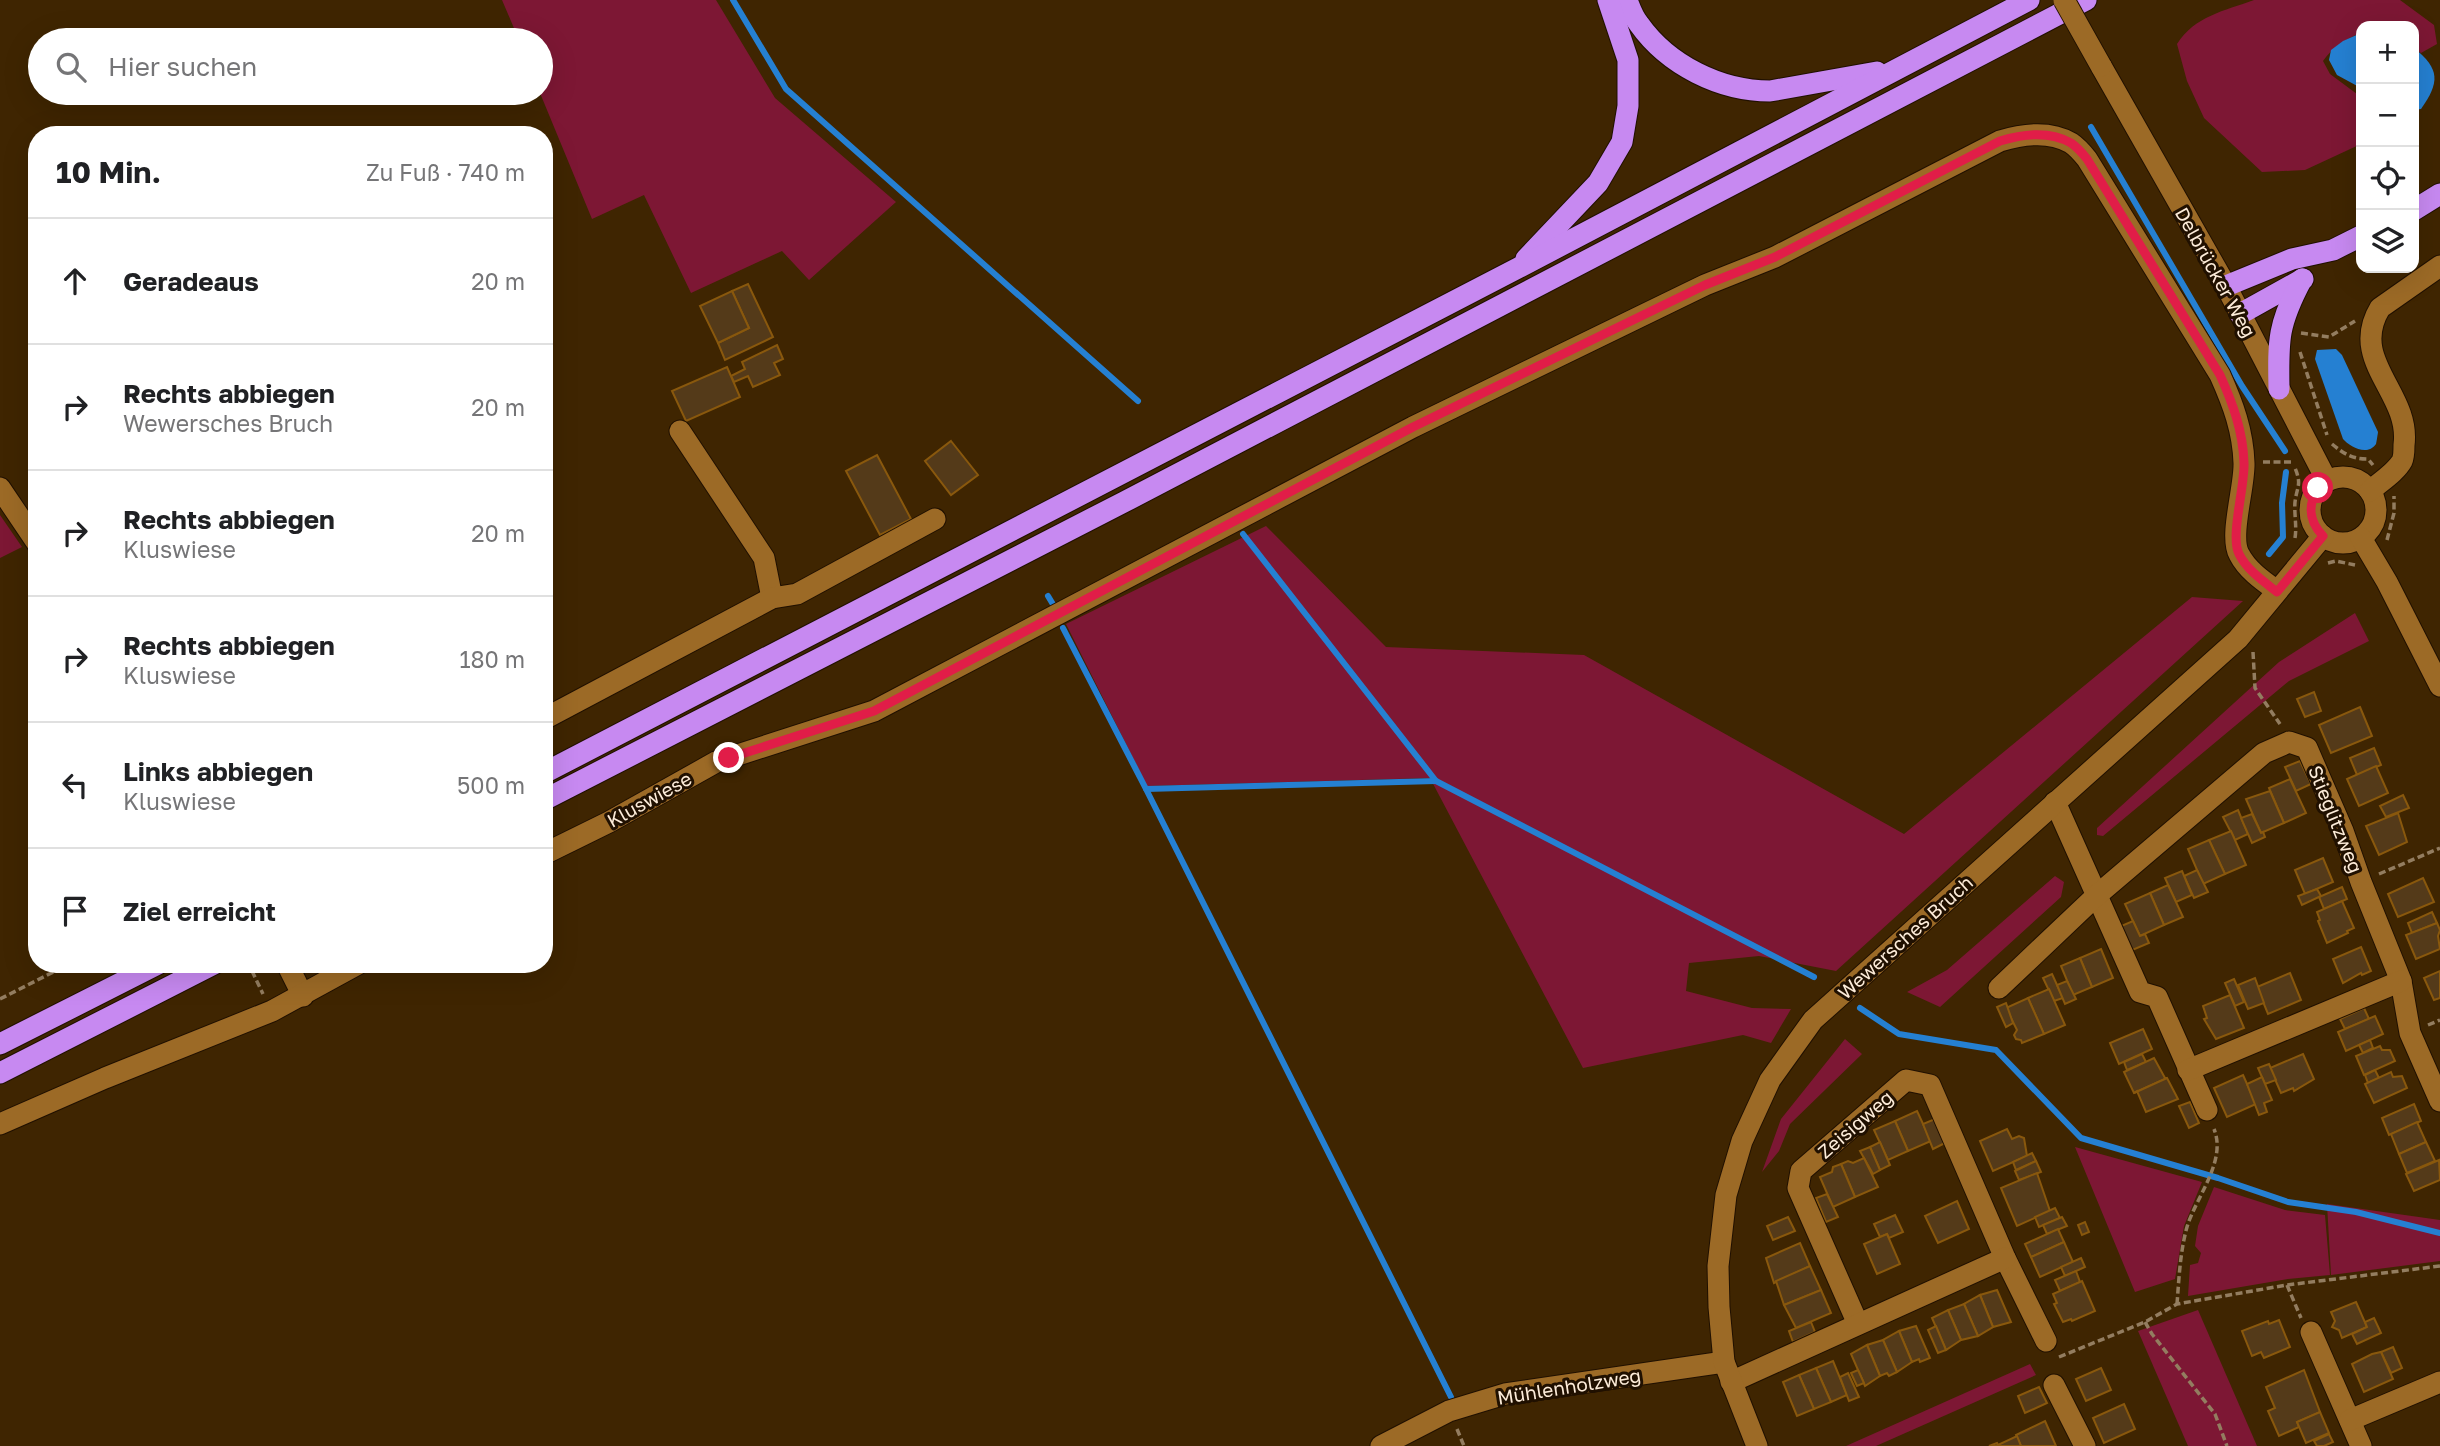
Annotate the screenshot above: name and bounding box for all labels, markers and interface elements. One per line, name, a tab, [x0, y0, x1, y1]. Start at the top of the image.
map controls	[2356, 21, 2419, 273]
button: +	[2356, 21, 2419, 84]
search box	[28, 28, 553, 105]
icon: search	[52, 48, 90, 86]
text: Hier suchen	[108, 51, 257, 82]
button: −	[2356, 84, 2419, 147]
button: locate	[2356, 147, 2419, 210]
text: 10 Min.	[56, 154, 161, 190]
text: Zu Fuß · 740 m	[366, 158, 525, 186]
street label: Delbrücker Weg	[2171, 203, 2261, 341]
button: layers	[2356, 210, 2419, 273]
icon: ahead	[56, 262, 94, 300]
text: Geradeaus	[123, 266, 259, 297]
text: 20 m	[471, 267, 525, 295]
text: Rechts abbiegen	[123, 378, 335, 409]
icon: right	[56, 388, 94, 426]
text: 20 m	[471, 393, 525, 421]
text: Wewersches Bruch	[123, 409, 333, 437]
route start	[2302, 472, 2333, 503]
text: Rechts abbiegen	[123, 504, 335, 535]
icon: right	[56, 514, 94, 552]
text: 20 m	[471, 519, 525, 547]
text: Kluswiese	[123, 535, 236, 563]
text: Rechts abbiegen	[123, 630, 335, 661]
icon: right	[56, 640, 94, 678]
text: 180 m	[459, 645, 525, 673]
text: Kluswiese	[123, 661, 236, 689]
route end	[713, 742, 744, 773]
text: Links abbiegen	[123, 756, 313, 787]
street label: Stieglitzweg	[2304, 762, 2368, 876]
icon: left	[56, 766, 94, 804]
street label: Kluswiese	[603, 766, 695, 832]
text: 500 m	[457, 771, 525, 799]
text: Kluswiese	[123, 787, 236, 815]
street label: Wewersches Bruch	[1833, 870, 1977, 1004]
icon: arrive	[56, 892, 94, 930]
text: Ziel erreicht	[123, 896, 276, 927]
street label: Zeisigweg	[1813, 1085, 1897, 1163]
street label: Mühlenholzweg	[1495, 1363, 1643, 1409]

